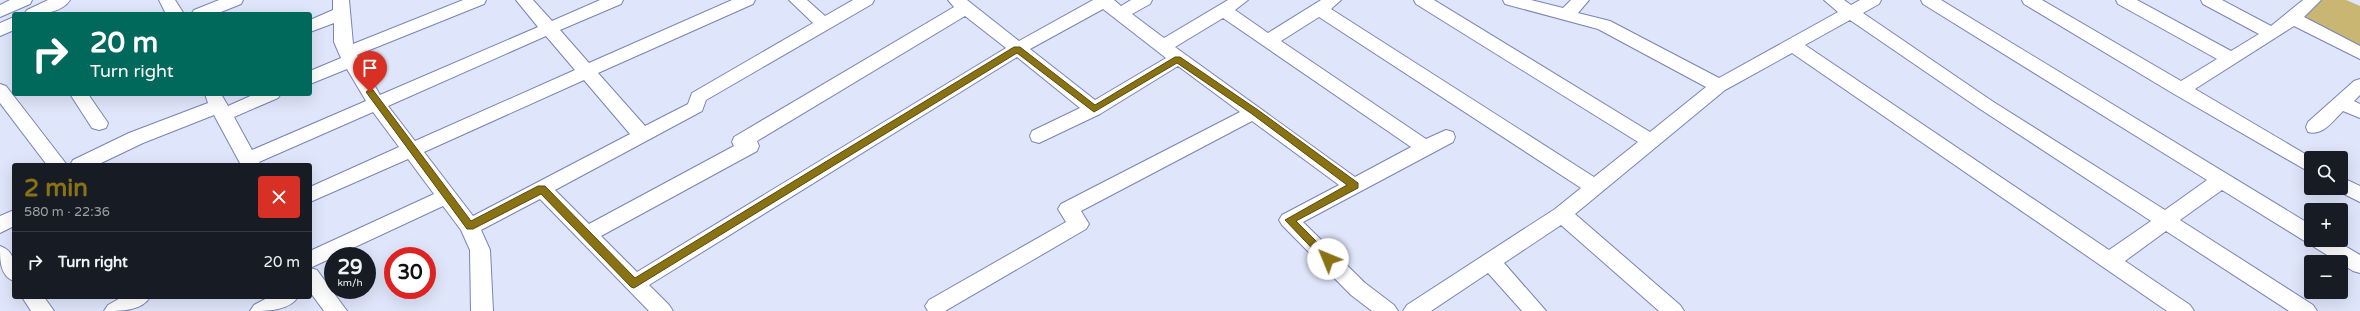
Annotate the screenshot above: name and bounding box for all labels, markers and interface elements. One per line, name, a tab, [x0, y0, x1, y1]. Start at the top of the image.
text: 20 m	[90, 26, 158, 60]
icon: right	[24, 28, 76, 80]
pin	[353, 51, 387, 92]
icon: arrive	[359, 57, 381, 79]
text: Turn right	[90, 60, 174, 82]
map controls	[2304, 151, 2348, 299]
button: search	[2304, 151, 2348, 195]
text: 2 min	[24, 174, 88, 203]
button: close	[258, 176, 300, 218]
button: +	[2304, 203, 2348, 247]
text: 580 m · 22:36	[24, 204, 110, 220]
position arrow	[1307, 238, 1349, 280]
speed limit sign: 30	[384, 247, 436, 299]
icon: right	[24, 251, 46, 273]
text: Turn right	[58, 253, 128, 271]
text: 20 m	[263, 253, 300, 271]
button: −	[2304, 255, 2348, 299]
text: 29	[337, 256, 363, 280]
text: km/h	[337, 277, 363, 289]

